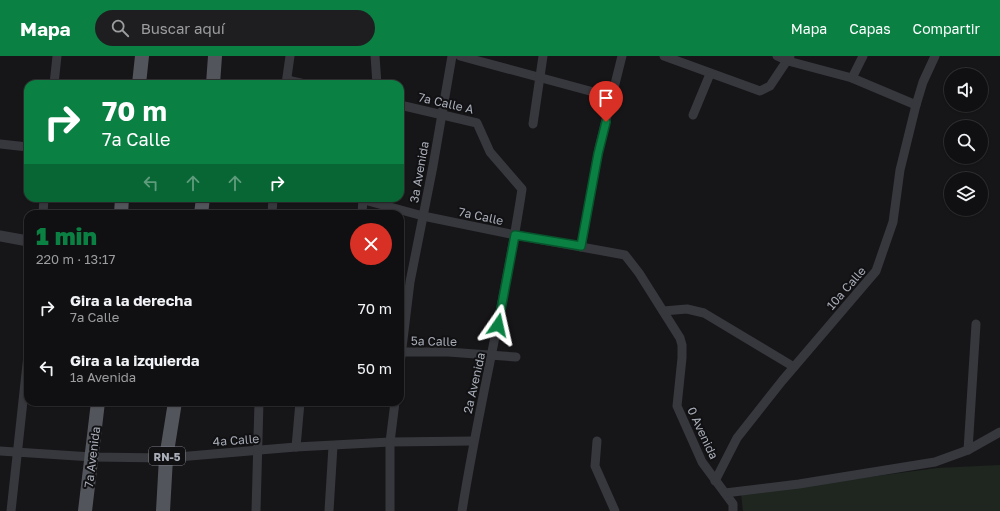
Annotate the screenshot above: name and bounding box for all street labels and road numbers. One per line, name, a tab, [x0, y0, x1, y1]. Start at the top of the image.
street label: 7a Calle A	[417, 89, 475, 117]
street label: 3a Avenida	[406, 140, 432, 204]
street label: 7a Calle	[457, 204, 505, 228]
street label: 10a Calle	[823, 263, 869, 313]
street label: 5a Calle	[411, 333, 457, 349]
street label: 2a Avenida	[460, 351, 488, 415]
street label: 0 Avenida	[684, 404, 722, 462]
street label: 7a Avenida	[81, 425, 103, 489]
street label: 4a Calle	[212, 431, 260, 449]
road number: RN-5	[149, 447, 185, 465]

